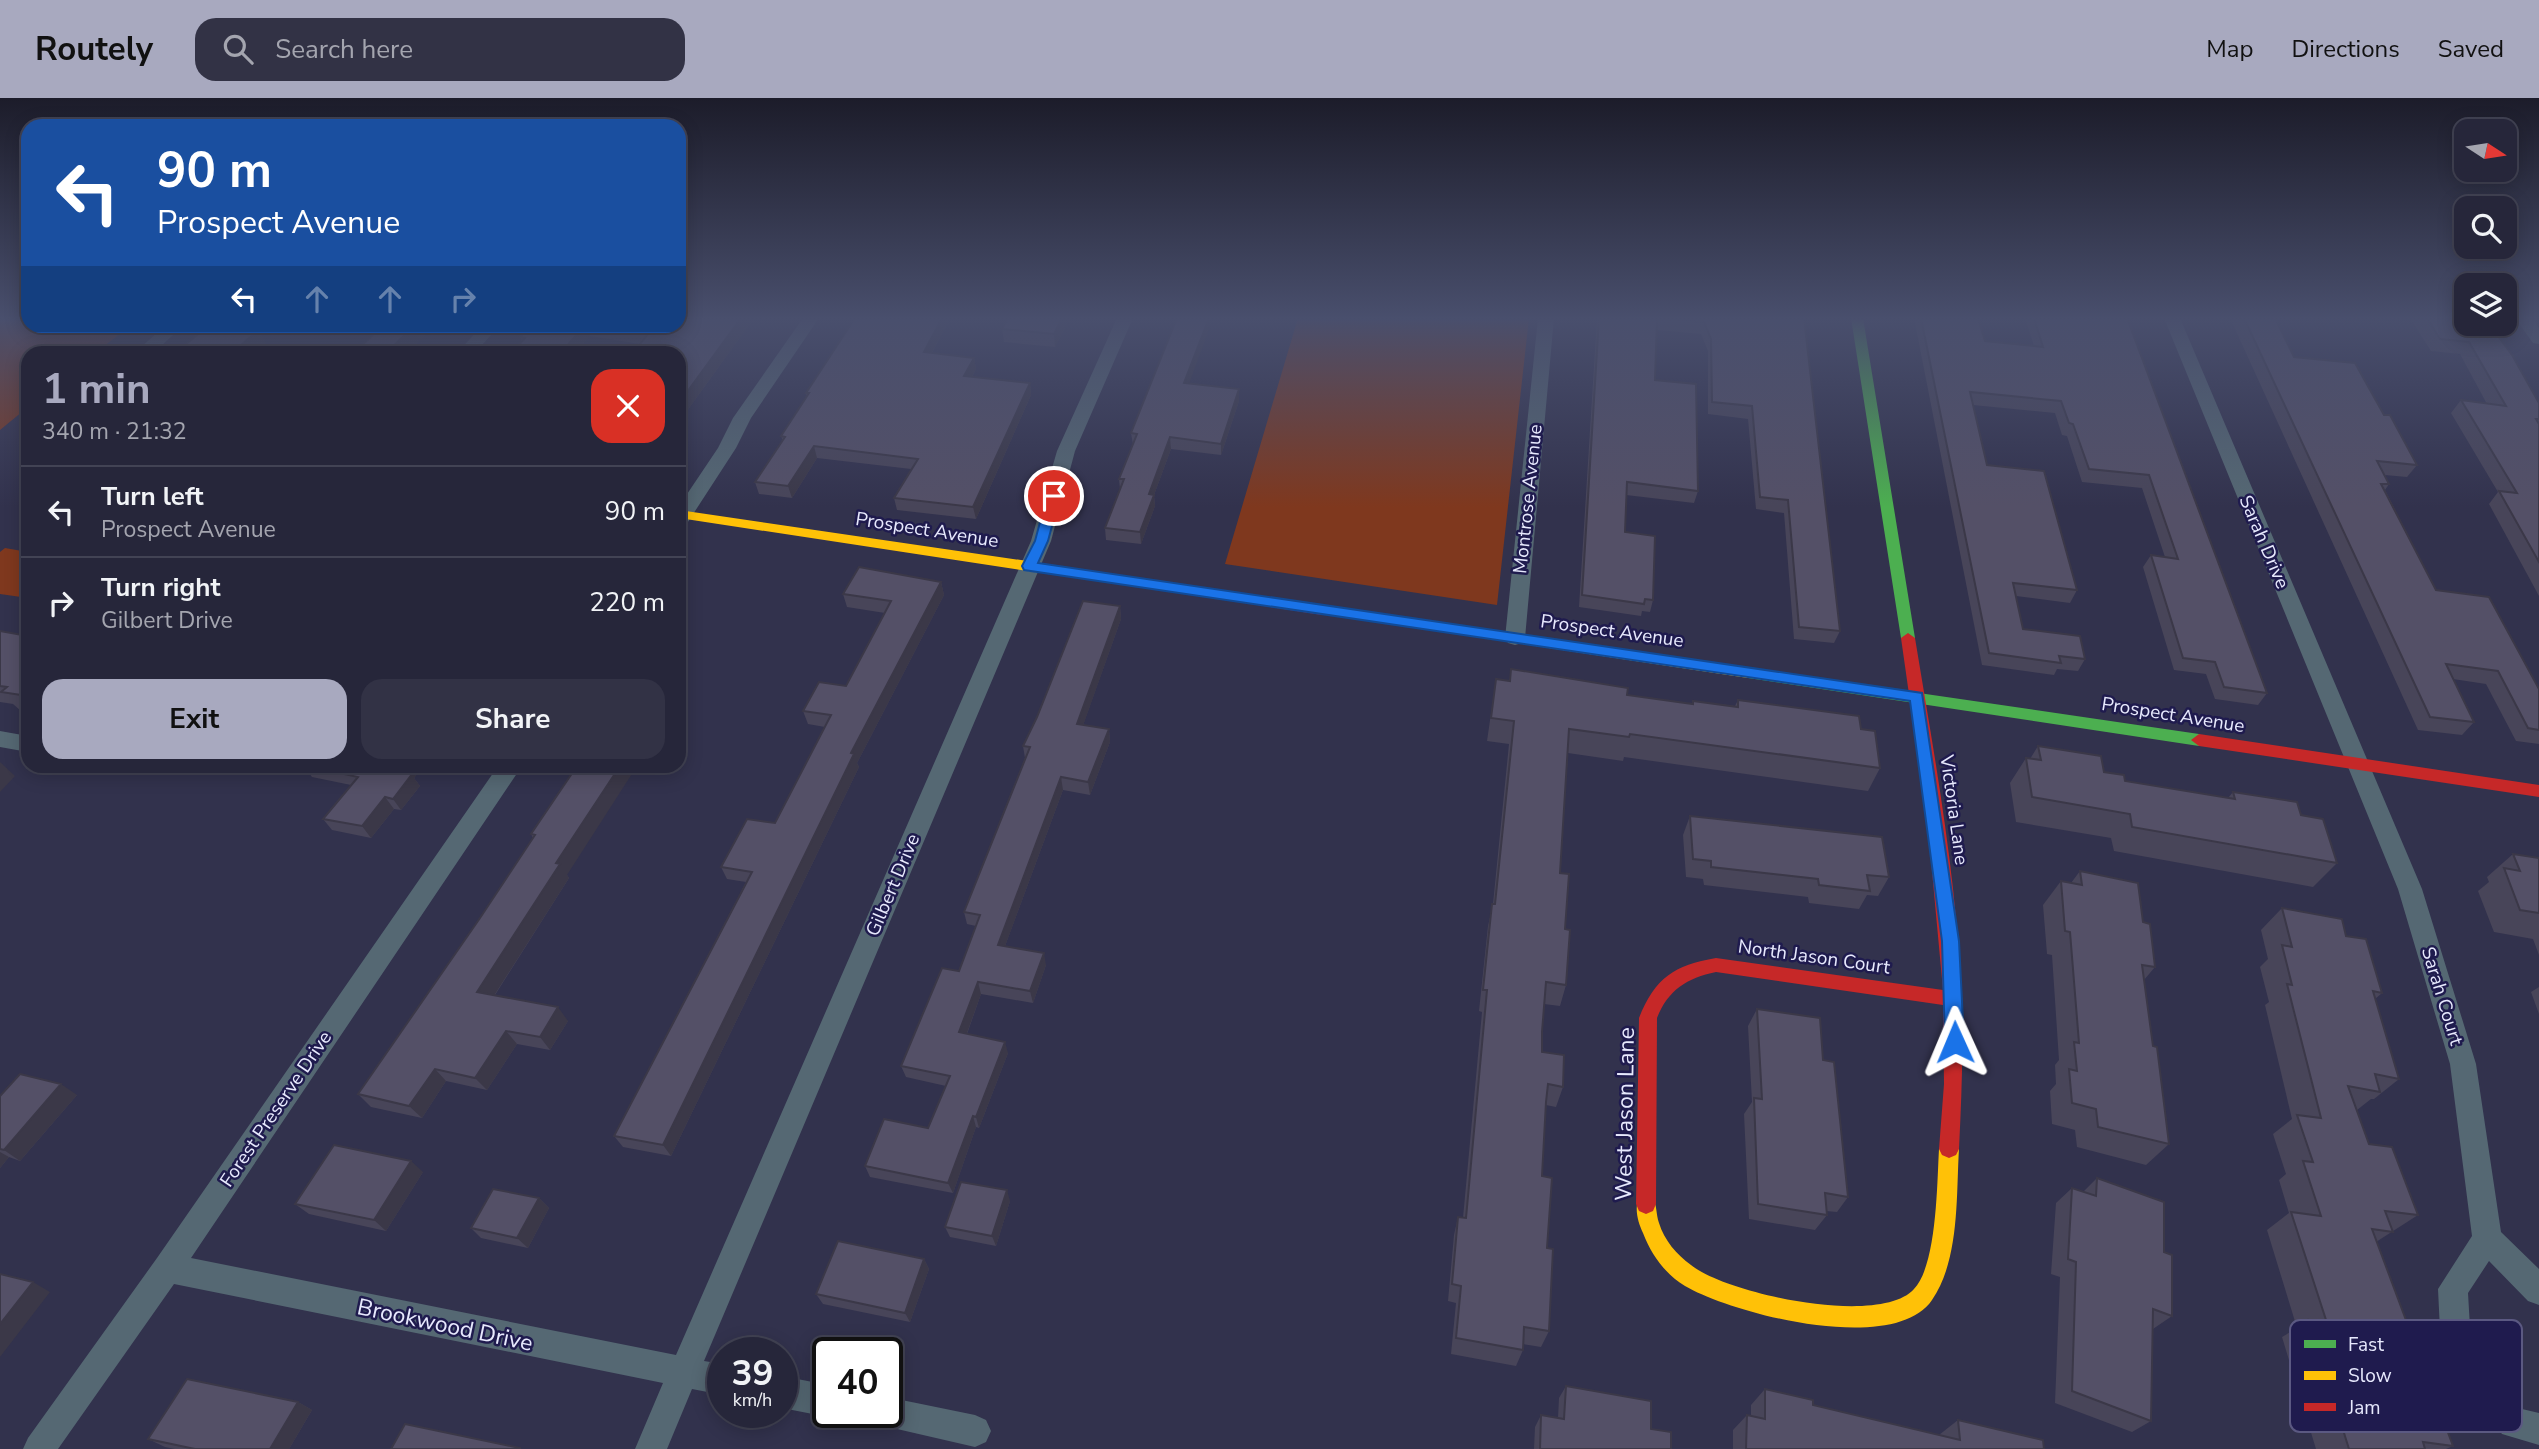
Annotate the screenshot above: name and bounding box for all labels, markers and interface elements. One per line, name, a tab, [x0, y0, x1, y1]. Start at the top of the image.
search box	[195, 18, 685, 81]
text: Routely	[35, 27, 153, 72]
icon: search	[219, 30, 257, 68]
text: Search here	[275, 32, 413, 67]
text: Map	[2206, 33, 2253, 65]
text: Directions	[2291, 33, 2400, 65]
text: Saved	[2438, 33, 2504, 65]
north arrow	[2454, 119, 2516, 182]
map controls	[2454, 119, 2517, 336]
text: 90 m	[157, 137, 272, 204]
icon: left	[42, 147, 133, 238]
button: search	[2454, 196, 2517, 259]
text: Prospect Avenue	[157, 201, 400, 244]
button: layers	[2454, 273, 2517, 336]
icon: left	[225, 280, 263, 318]
icon: ahead	[298, 280, 336, 318]
icon: ahead	[371, 280, 409, 318]
icon: right	[444, 280, 482, 318]
text: 1 min	[42, 361, 151, 418]
button: close	[591, 369, 665, 443]
text: 340 m · 21:32	[42, 416, 187, 447]
street label: Montrose Avenue	[1507, 423, 1549, 575]
pin	[1024, 466, 1084, 526]
icon: arrive	[1035, 477, 1073, 515]
text: Turn left	[101, 479, 204, 514]
street label: Sarah Drive	[2233, 491, 2295, 593]
icon: left	[42, 493, 80, 531]
text: 90 m	[605, 494, 665, 529]
street label: Prospect Avenue	[854, 506, 1000, 554]
text: Prospect Avenue	[101, 514, 276, 545]
text: Turn right	[101, 570, 220, 605]
icon: right	[42, 584, 80, 622]
text: 220 m	[589, 585, 665, 620]
text: Gilbert Drive	[101, 605, 233, 636]
street label: Prospect Avenue	[1539, 608, 1685, 654]
button: Exit	[42, 679, 347, 759]
button: Share	[361, 679, 665, 759]
street label: Prospect Avenue	[2100, 691, 2246, 739]
street label: Victoria Lane	[1933, 752, 1975, 867]
street label: Gilbert Drive	[860, 830, 926, 940]
street label: North Jason Court	[1736, 933, 1892, 981]
street label: Sarah Court	[2415, 944, 2469, 1049]
position arrow	[1918, 1005, 1992, 1079]
street label: Forest Preserve Drive	[214, 1026, 338, 1192]
street label: West Jason Lane	[1608, 1027, 1642, 1201]
street label: Brookwood Drive	[354, 1291, 536, 1359]
legend	[2290, 1320, 2522, 1432]
text: Fast	[2348, 1332, 2384, 1358]
speed limit sign: 40	[812, 1337, 903, 1428]
text: 39	[731, 1350, 774, 1397]
text: Slow	[2348, 1363, 2392, 1389]
text: km/h	[733, 1388, 772, 1412]
text: Jam	[2347, 1395, 2381, 1421]

